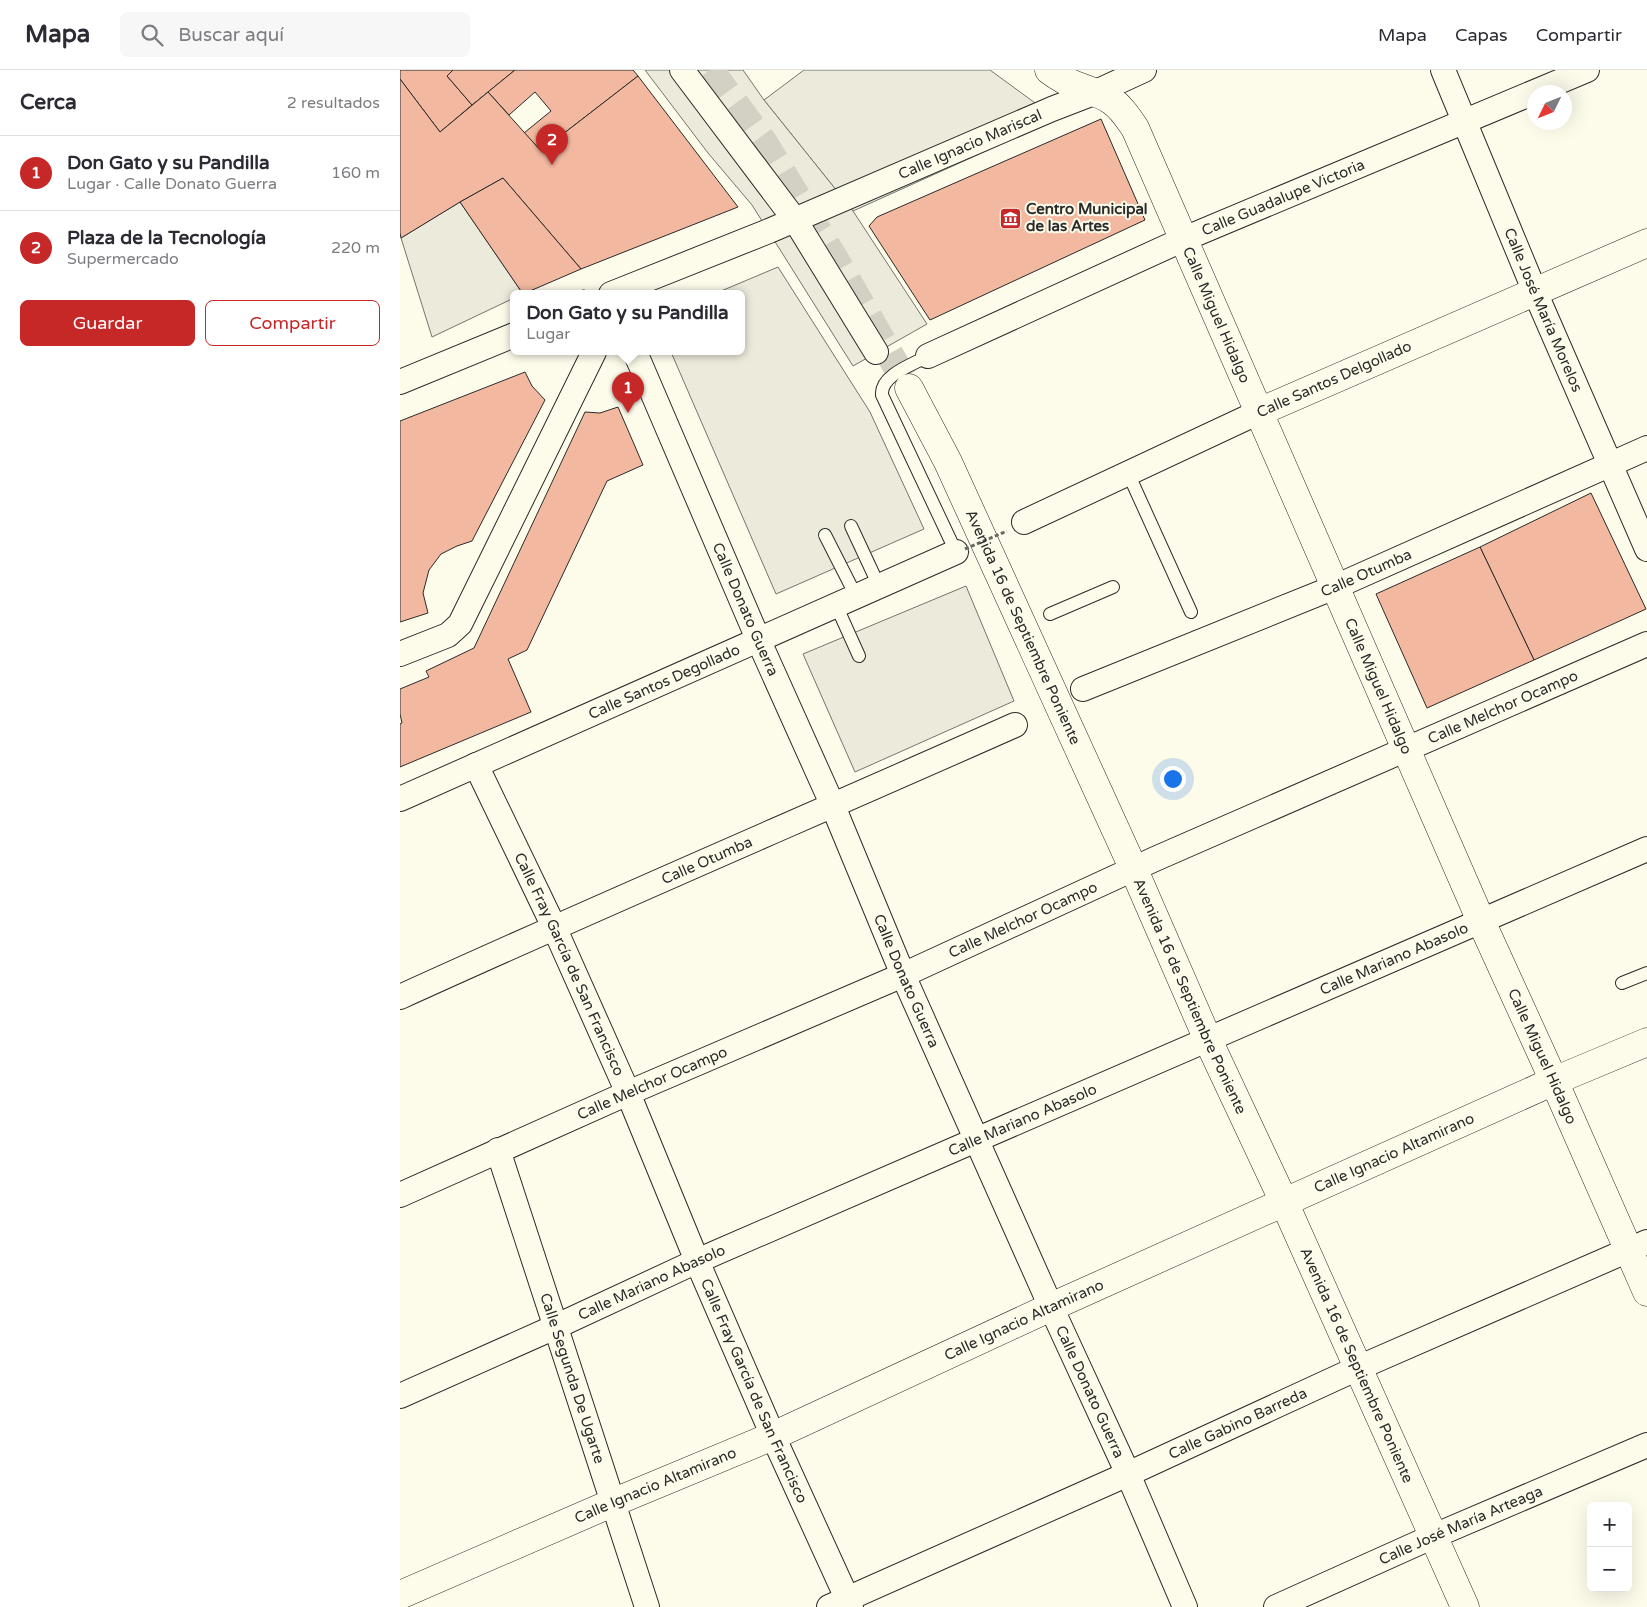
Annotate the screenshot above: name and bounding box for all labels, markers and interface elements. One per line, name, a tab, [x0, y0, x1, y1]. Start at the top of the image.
search box	[120, 12, 470, 57]
text: Mapa	[25, 20, 90, 49]
icon: search	[138, 21, 166, 49]
text: Buscar aquí	[178, 24, 284, 46]
text: Mapa	[1378, 24, 1427, 46]
text: Capas	[1455, 24, 1508, 46]
text: Compartir	[1536, 24, 1622, 46]
north arrow	[1527, 85, 1572, 130]
text: Cerca	[20, 90, 77, 115]
text: 2 resultados	[287, 93, 380, 113]
street label: Calle Ignacio Mariscal	[896, 105, 1045, 183]
pin: 2	[536, 124, 568, 165]
text: Don Gato y su Pandilla	[67, 152, 270, 174]
street label: Calle Guadalupe Victoria	[1199, 155, 1367, 240]
text: 1	[31, 163, 41, 183]
text: 160 m	[331, 163, 380, 183]
text: Lugar · Calle Donato Guerra	[67, 174, 277, 194]
place label: Centro Municipal de las Artes	[1026, 200, 1148, 235]
museum icon: Centro Municipal de las Artes	[998, 206, 1022, 230]
street label: Calle José María Morelos	[1500, 225, 1586, 395]
text: Plaza de la Tecnología	[67, 227, 266, 249]
text: 2	[31, 238, 41, 258]
text: 220 m	[331, 238, 380, 258]
street label: Calle Miguel Hidalgo	[1179, 244, 1254, 386]
text: Supermercado	[67, 249, 179, 269]
popup	[510, 290, 745, 355]
button: Guardar	[20, 300, 195, 346]
button: Compartir	[205, 300, 380, 346]
text: Don Gato y su Pandilla	[526, 302, 729, 324]
text: Lugar	[526, 324, 570, 344]
street label: Calle Santos Delgollado	[1254, 337, 1414, 421]
pin: 1	[612, 372, 644, 413]
street label: Avenida 16 de Septiembre Poniente	[962, 507, 1085, 747]
street label: Calle Donato Guerra	[709, 540, 782, 679]
street label: Calle Otumba	[1318, 545, 1414, 601]
street label: Calle Miguel Hidalgo	[1341, 615, 1416, 757]
street label: Calle Santos Degollado	[586, 640, 743, 723]
street label: Calle Melchor Ocampo	[1425, 666, 1581, 748]
your location	[1160, 766, 1186, 792]
street label: Calle Otumba	[659, 833, 755, 888]
street label: Calle Fray García de San Francisco	[510, 850, 628, 1079]
street label: Avenida 16 de Septiembre Poniente	[1130, 875, 1250, 1117]
street label: Calle Melchor Ocampo	[946, 878, 1100, 962]
street label: Calle Donato Guerra	[870, 911, 943, 1051]
street label: Calle Mariano Abasolo	[1317, 919, 1471, 999]
street label: Calle Miguel Hidalgo	[1504, 986, 1581, 1127]
street label: Calle Melchor Ocampo	[574, 1042, 730, 1124]
street label: Calle Mariano Abasolo	[945, 1080, 1099, 1160]
street label: Calle Ignacio Altamirano	[1311, 1109, 1477, 1197]
street label: Calle Mariano Abasolo	[575, 1241, 728, 1324]
street label: Avenida 16 de Septiembre Poniente	[1296, 1244, 1417, 1486]
street label: Calle Ignacio Altamirano	[941, 1275, 1107, 1364]
street label: Calle Fray García de San Francisco	[697, 1276, 811, 1506]
street label: Calle Segunda De Ugarte	[536, 1291, 609, 1466]
street label: Calle Donato Guerra	[1052, 1323, 1128, 1461]
street label: Calle Gabino Barreda	[1166, 1384, 1310, 1463]
street label: Calle Ignacio Altamirano	[572, 1443, 739, 1527]
street label: Calle José María Arteaga	[1376, 1482, 1545, 1569]
map controls	[1587, 1502, 1632, 1592]
button: +	[1587, 1502, 1632, 1547]
button: −	[1587, 1547, 1632, 1592]

